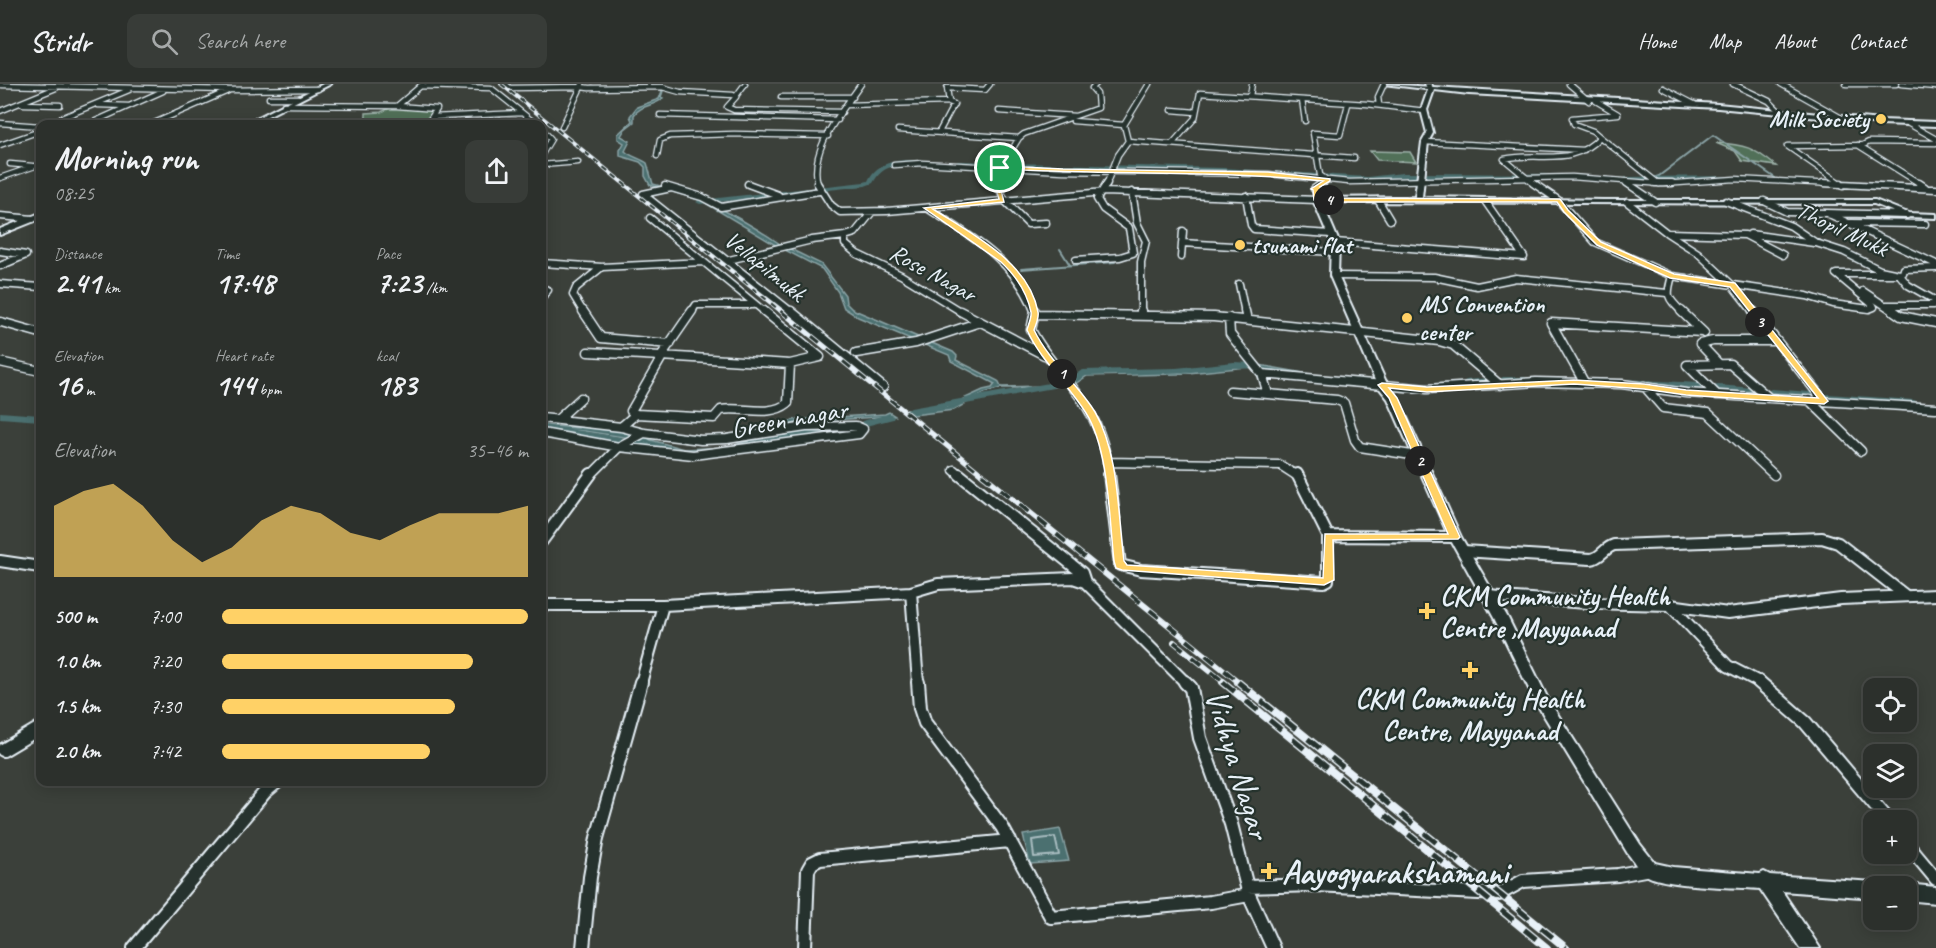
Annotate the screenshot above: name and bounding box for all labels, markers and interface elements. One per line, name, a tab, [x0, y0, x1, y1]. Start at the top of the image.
search box	[127, 14, 547, 68]
text: Stridr	[30, 24, 91, 59]
icon: search	[148, 25, 181, 58]
text: Search here	[196, 27, 285, 55]
text: Home	[1638, 28, 1676, 54]
text: Map	[1709, 28, 1741, 54]
text: About	[1774, 28, 1816, 54]
text: Contact	[1849, 28, 1906, 54]
place label: Milk Society	[1769, 104, 1871, 134]
marker: Milk Society	[1874, 112, 1888, 126]
text: Morning run	[54, 137, 198, 179]
button: share	[465, 140, 528, 203]
pin	[974, 142, 1025, 193]
icon: arrive	[983, 151, 1016, 184]
text: 08:25	[54, 181, 94, 206]
pin: 4	[1314, 185, 1344, 215]
text: 4	[1325, 190, 1333, 210]
street label: Thopil Mukk	[1791, 195, 1895, 264]
street label: Vellapilmukk	[718, 224, 813, 309]
place label: tsunami flat	[1252, 230, 1355, 260]
street label: Rose Nagar	[885, 237, 983, 310]
marker: tsunami flat	[1233, 238, 1247, 252]
text: Distance	[54, 244, 102, 264]
text: Time	[215, 244, 239, 264]
text: Pace	[376, 244, 401, 264]
text: 2.41	[54, 264, 100, 302]
text: 17:48	[215, 264, 275, 302]
text: 7:23	[376, 264, 422, 302]
text: km	[100, 278, 120, 298]
text: /km	[422, 278, 447, 298]
place label: MS Convention center	[1419, 289, 1546, 347]
pin: 3	[1745, 307, 1775, 337]
marker: MS Convention center	[1400, 311, 1414, 325]
text: 3	[1756, 312, 1764, 332]
text: Elevation	[54, 346, 103, 366]
text: Heart rate	[215, 346, 273, 366]
text: kcal	[376, 346, 397, 366]
pin: 1	[1047, 359, 1077, 389]
text: 1	[1058, 364, 1066, 384]
text: 16	[54, 366, 82, 404]
text: 144	[215, 366, 256, 404]
text: 183	[376, 366, 417, 404]
text: m	[82, 380, 94, 400]
text: bpm	[256, 380, 281, 400]
street label: Green nagar	[728, 391, 852, 446]
text: Elevation	[54, 438, 116, 463]
text: 35–46 m	[467, 438, 528, 463]
pin: 2	[1405, 446, 1435, 476]
text: 2	[1416, 451, 1424, 471]
place label: CKM Community Health Centre ,Mayyanad	[1440, 578, 1671, 646]
marker: CKM Community Health Centre ,Mayyanad	[1418, 602, 1436, 620]
text: 500 m	[54, 604, 97, 629]
text: 7:00	[150, 604, 181, 629]
text: 1.0 km	[54, 649, 101, 674]
text: 7:20	[150, 649, 181, 674]
marker: CKM Community Health Centre, Mayyanad	[1461, 661, 1479, 679]
map controls	[1863, 678, 1917, 930]
button: locate	[1863, 678, 1917, 732]
place label: CKM Community Health Centre, Mayyanad	[1355, 681, 1586, 749]
street label: Vidhya Nagar	[1195, 684, 1281, 846]
text: 1.5 km	[54, 694, 100, 719]
text: 7:30	[150, 694, 181, 719]
text: 2.0 km	[54, 739, 101, 764]
text: 7:42	[150, 739, 181, 764]
button: layers	[1863, 744, 1917, 798]
button: +	[1863, 810, 1917, 864]
place label: Aayogyarakshamani	[1282, 851, 1513, 893]
marker: Aayogyarakshamani	[1260, 862, 1278, 880]
button: −	[1863, 876, 1917, 930]

